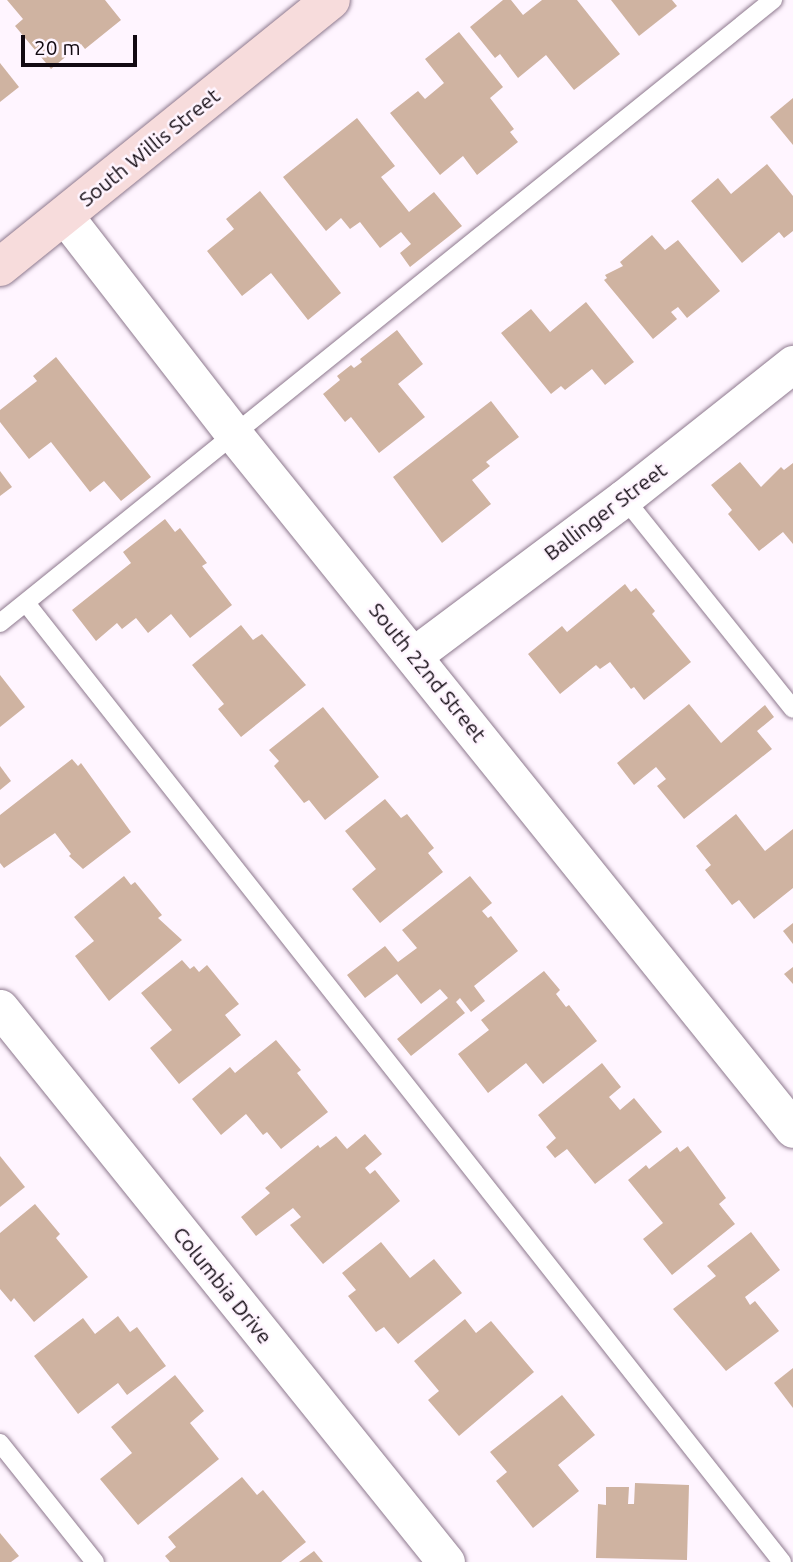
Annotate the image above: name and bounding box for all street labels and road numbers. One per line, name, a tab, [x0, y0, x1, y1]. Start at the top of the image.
street label: South Willis Street	[73, 82, 225, 212]
street label: Ballinger Street	[539, 457, 671, 565]
street label: South 22nd Street	[364, 597, 492, 747]
street label: Columbia Drive	[168, 1221, 278, 1349]

